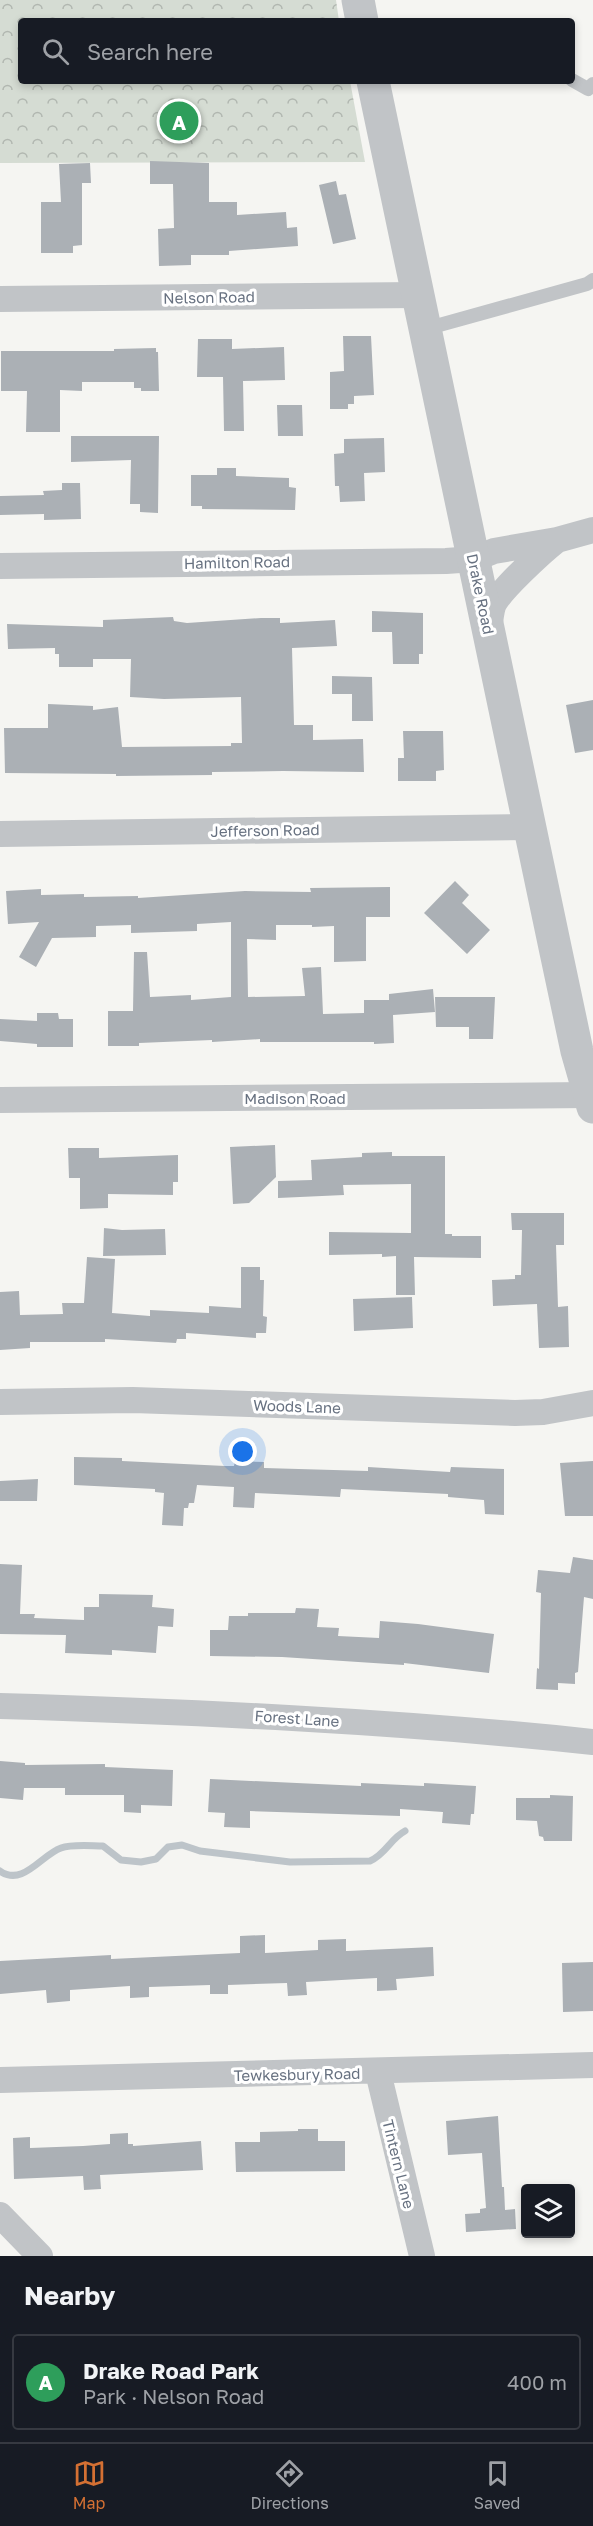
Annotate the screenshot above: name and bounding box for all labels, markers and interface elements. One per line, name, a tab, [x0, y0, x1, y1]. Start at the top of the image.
search box	[18, 18, 575, 84]
icon: search	[39, 35, 72, 68]
text: Search here	[87, 38, 213, 65]
pin: A	[160, 98, 198, 144]
street label: Nelson Road	[163, 287, 255, 307]
street label: Hamilton Road	[184, 552, 290, 572]
street label: Drake Road	[464, 552, 498, 636]
street label: Jefferson Road	[210, 820, 320, 840]
street label: Madison Road	[244, 1089, 346, 1107]
street label: Woods Lane	[253, 1395, 341, 1417]
your location	[228, 1437, 257, 1466]
street label: Forest Lane	[254, 1706, 340, 1730]
street label: Tewkesbury Road	[233, 2064, 361, 2084]
street label: Tintern Lane	[379, 2118, 419, 2211]
map controls	[521, 2184, 575, 2238]
button: layers	[521, 2184, 575, 2238]
text: Nearby	[24, 2280, 115, 2311]
text: Drake Road Park	[83, 2357, 259, 2384]
text: A	[38, 2370, 53, 2394]
text: 400 m	[507, 2370, 567, 2394]
text: Park · Nelson Road	[83, 2384, 264, 2408]
tab: Map	[73, 2457, 106, 2513]
tab: Directions	[251, 2457, 329, 2513]
tab: Saved	[474, 2457, 520, 2513]

